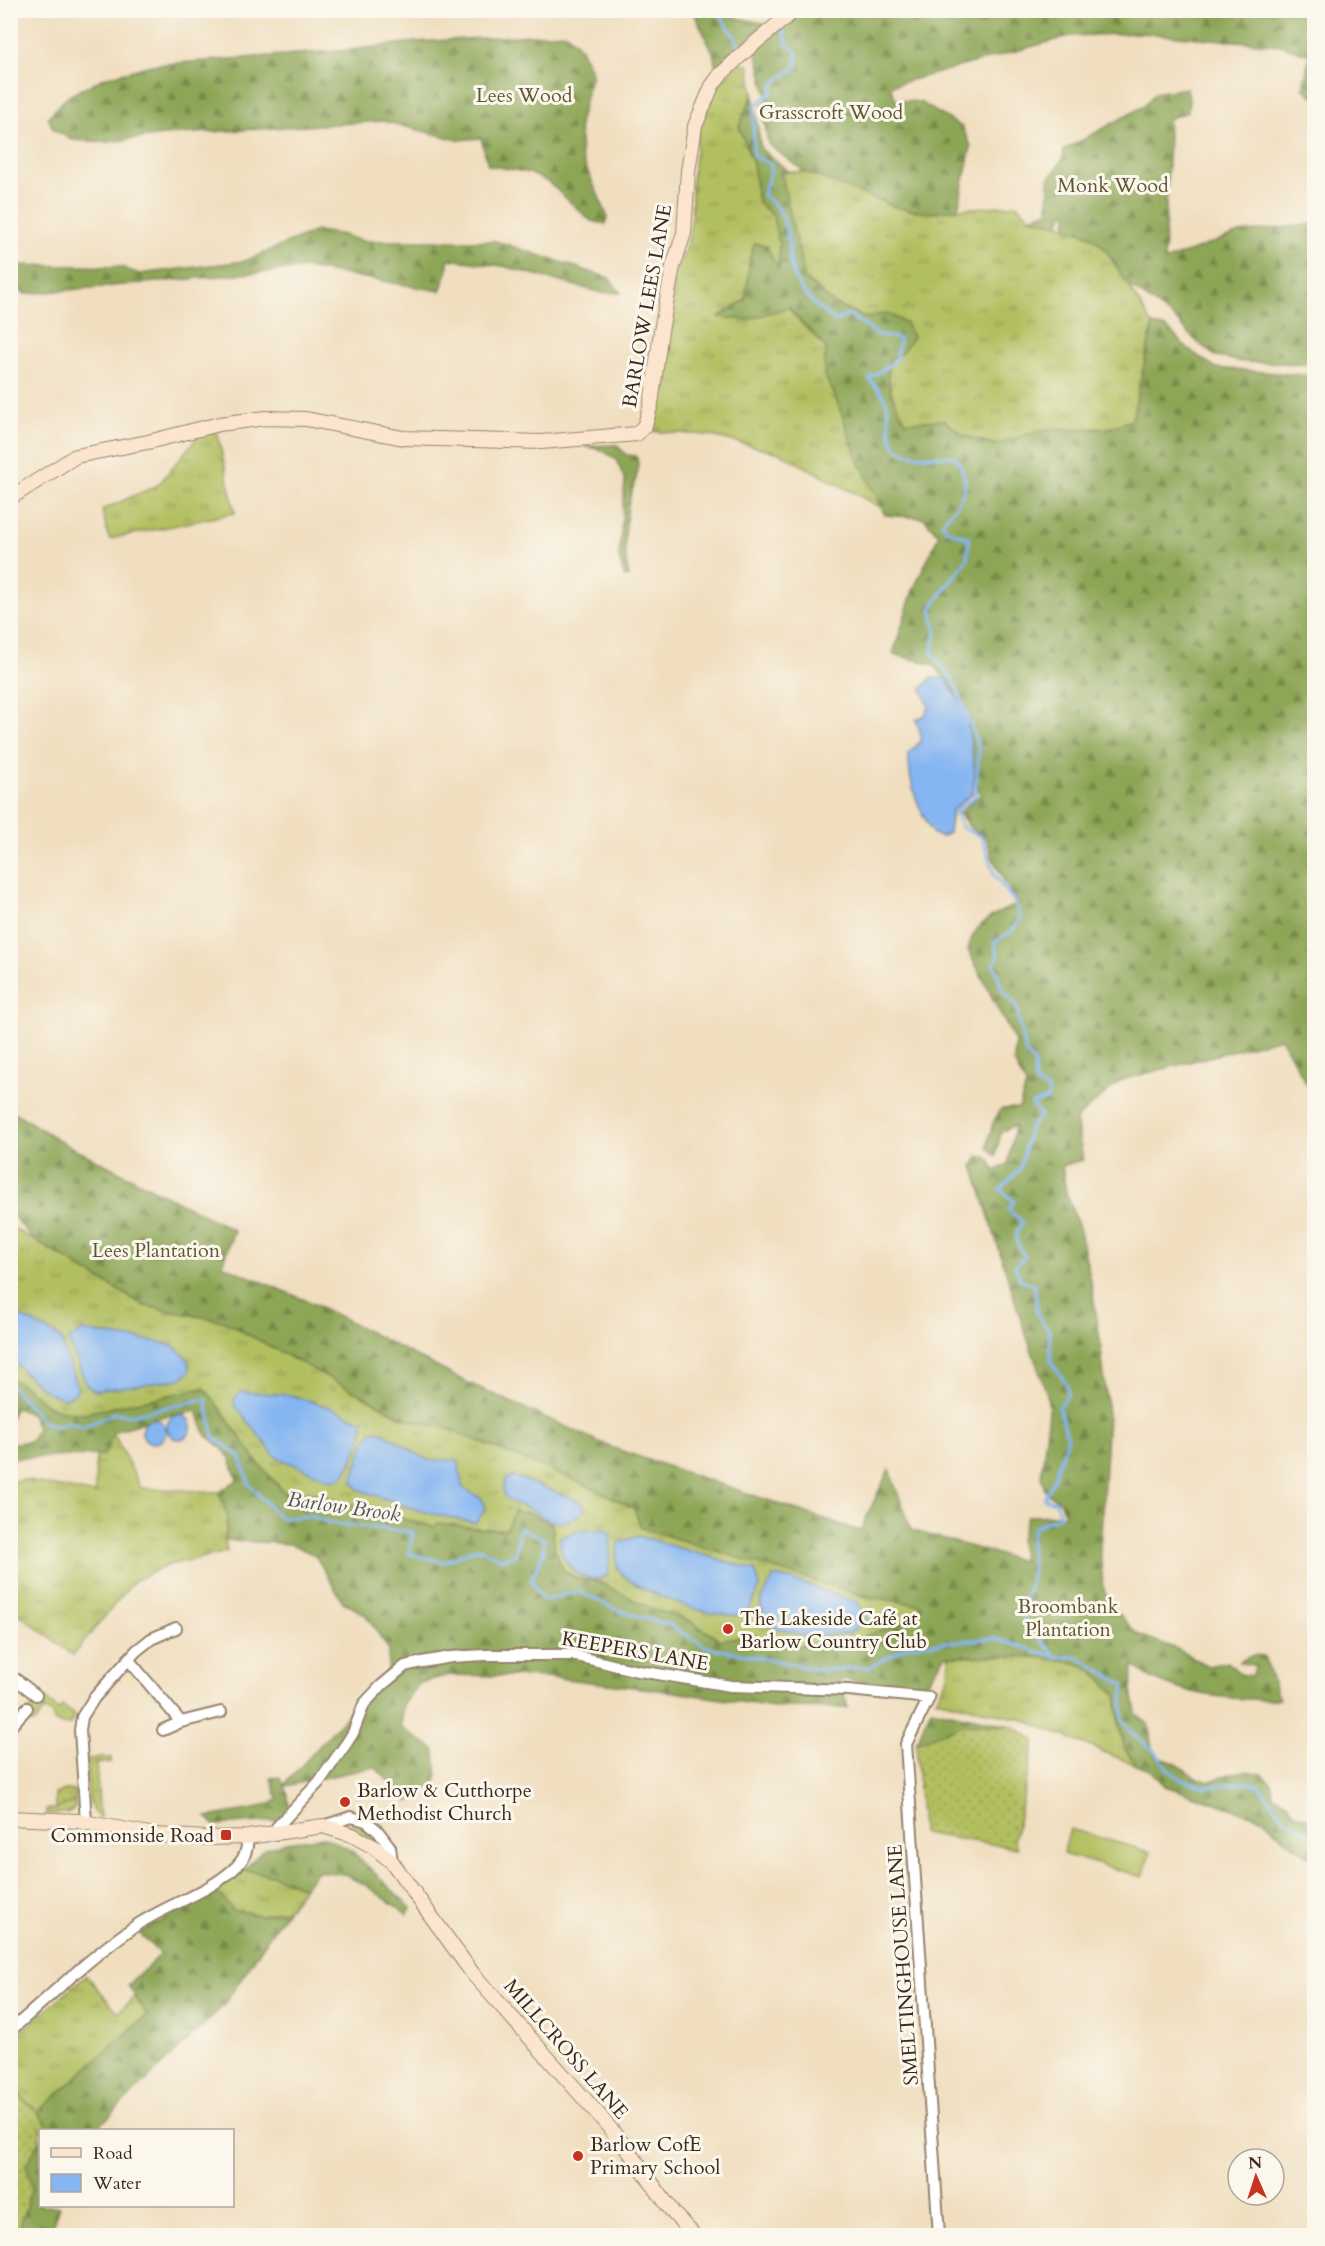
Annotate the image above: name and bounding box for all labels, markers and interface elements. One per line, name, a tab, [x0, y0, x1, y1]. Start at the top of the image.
park label: Lees Wood	[476, 82, 573, 109]
park label: Grasscroft Wood	[759, 99, 904, 126]
park label: Monk Wood	[1057, 172, 1169, 199]
street label: BARLOW LEES LANE	[616, 202, 678, 410]
park label: Lees Plantation	[92, 1237, 221, 1264]
water label: Barlow Brook	[285, 1485, 403, 1529]
park label: Broombank Plantation	[1018, 1593, 1119, 1643]
place label: The Lakeside Café at Barlow Country Club	[740, 1605, 927, 1655]
marker: The Lakeside Café at Barlow Country Club	[721, 1622, 735, 1636]
street label: KEEPERS LANE	[559, 1625, 711, 1677]
place label: Barlow & Cutthorpe Methodist Church	[357, 1777, 532, 1827]
marker: Barlow & Cutthorpe Methodist Church	[338, 1795, 352, 1809]
place label: Commonside Road	[51, 1822, 214, 1849]
marker: Commonside Road	[219, 1828, 233, 1842]
street label: SMELTINGHOUSE LANE	[881, 1844, 925, 2086]
street label: MILLCROSS LANE	[498, 1973, 634, 2125]
legend	[39, 2129, 234, 2207]
place label: Barlow CofE Primary School	[590, 2131, 720, 2181]
text: Road	[93, 2141, 133, 2166]
north arrow	[1226, 2147, 1286, 2207]
marker: Barlow CofE Primary School	[571, 2149, 585, 2163]
text: N	[1248, 2152, 1263, 2174]
text: Water	[92, 2171, 142, 2196]

